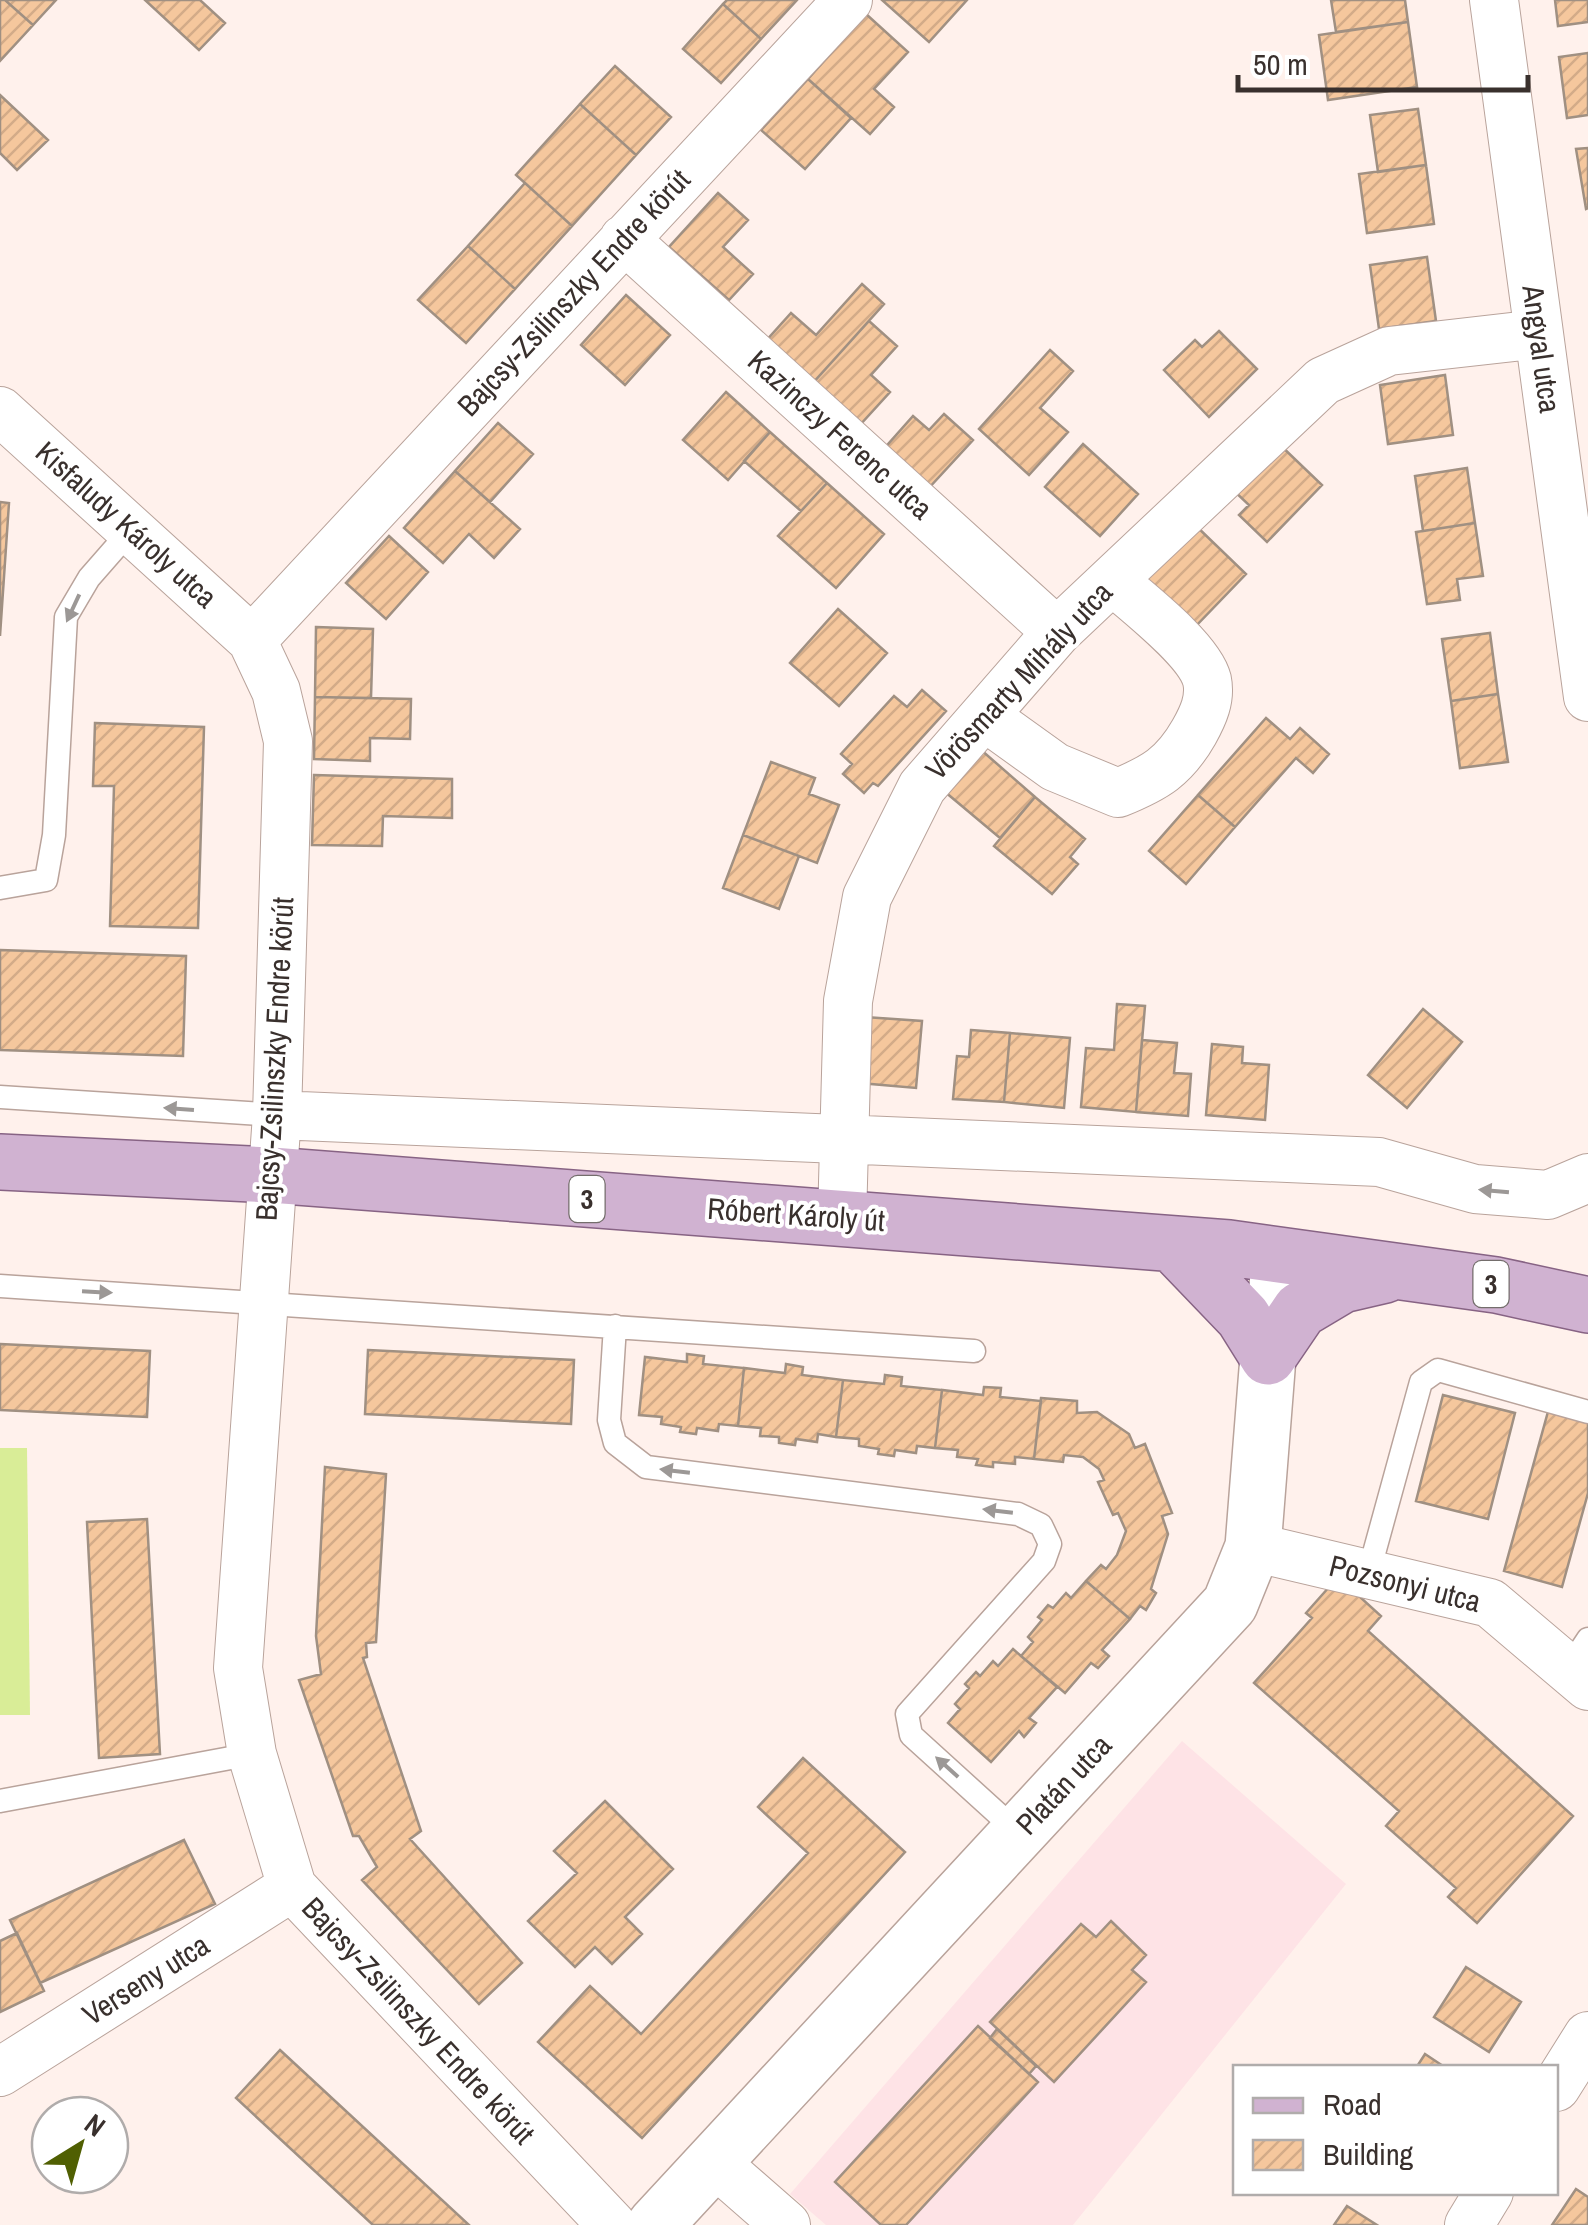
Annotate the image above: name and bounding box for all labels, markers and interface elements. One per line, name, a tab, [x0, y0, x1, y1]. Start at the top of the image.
scale bar	[1238, 30, 1528, 92]
text: 50 m	[1253, 44, 1308, 84]
street label: Bajcsy-Zsilinszky Endre körút	[448, 160, 698, 424]
street label: Angyal utca	[1513, 281, 1571, 416]
street label: Kazinczy Ferenc utca	[740, 341, 942, 528]
street label: Kisfaludy Károly utca	[27, 432, 226, 617]
street label: Vörösmarty Mihály utca	[916, 572, 1121, 788]
one-way arrow	[65, 593, 81, 622]
street label: Bajcsy-Zsilinszky Endre körút	[246, 896, 302, 1222]
one-way arrow	[163, 1101, 195, 1117]
road number: 3	[570, 1176, 604, 1222]
one-way arrow	[1478, 1182, 1510, 1198]
street label: Róbert Károly út	[706, 1188, 886, 1240]
road number: 3	[1474, 1261, 1508, 1307]
one-way arrow	[82, 1284, 114, 1300]
one-way arrow	[659, 1463, 691, 1479]
one-way arrow	[981, 1503, 1013, 1519]
street label: Pozsonyi utca	[1325, 1545, 1485, 1621]
street label: Platán utca	[1007, 1725, 1120, 1843]
one-way arrow	[935, 1757, 960, 1779]
street label: Bajcsy-Zsilinszky Endre körút	[294, 1888, 544, 2153]
street label: Verseny utca	[75, 1924, 217, 2034]
legend	[1233, 2065, 1558, 2195]
text: Road	[1323, 2084, 1382, 2124]
north arrow	[30, 2095, 130, 2195]
text: N	[77, 2105, 113, 2145]
text: Building	[1323, 2134, 1414, 2174]

